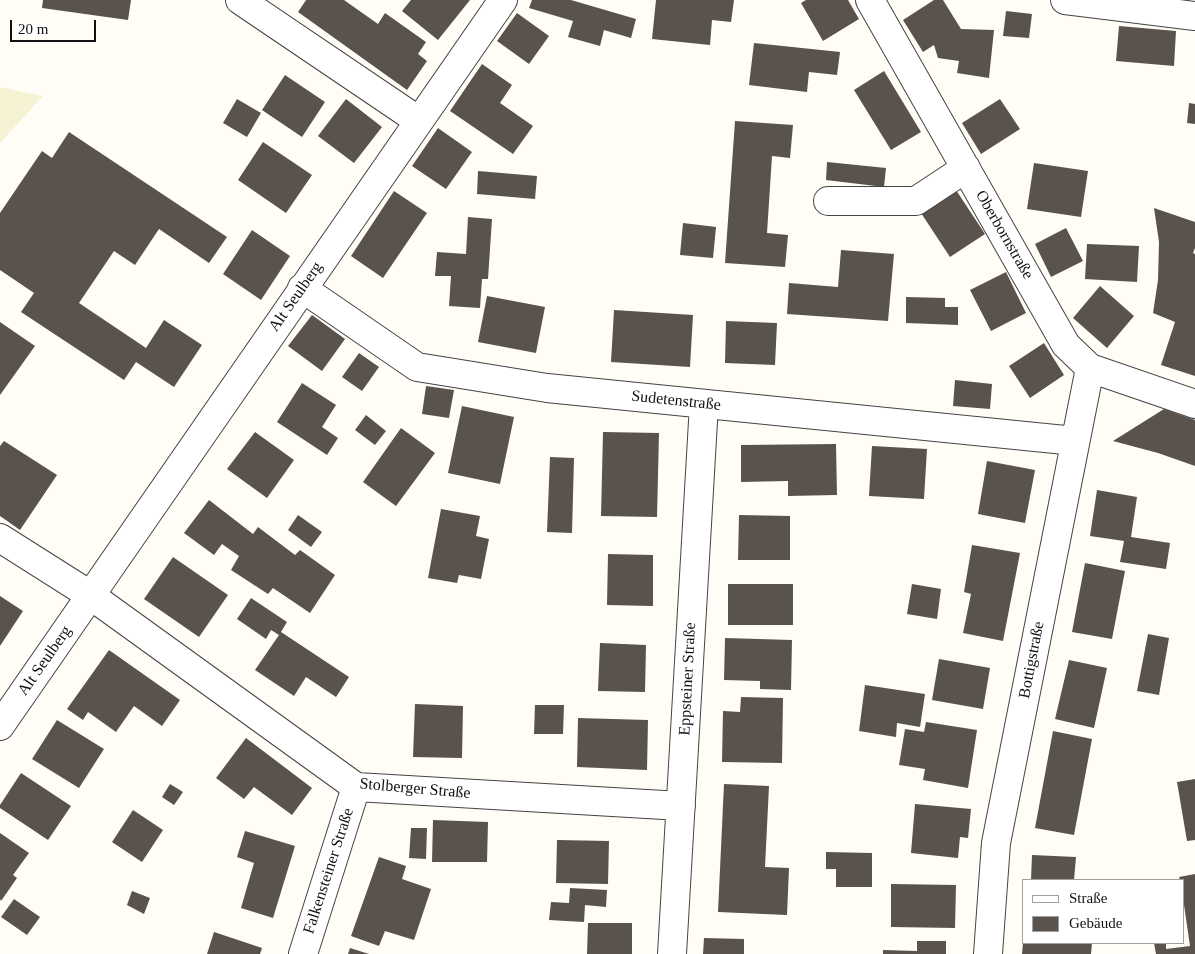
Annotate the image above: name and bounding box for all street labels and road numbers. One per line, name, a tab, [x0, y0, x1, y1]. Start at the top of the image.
street label: Oberbornstraße	[971, 187, 1037, 283]
street label: Alt Seulberg	[265, 258, 327, 336]
street label: Sudetenstraße	[630, 387, 722, 415]
street label: Bottigstraße	[1015, 620, 1049, 700]
street label: Alt Seulberg	[14, 622, 76, 700]
street label: Eppsteiner Straße	[675, 622, 701, 736]
street label: Stolberger Straße	[359, 775, 471, 803]
street label: Falkensteiner Straße	[300, 806, 358, 936]

